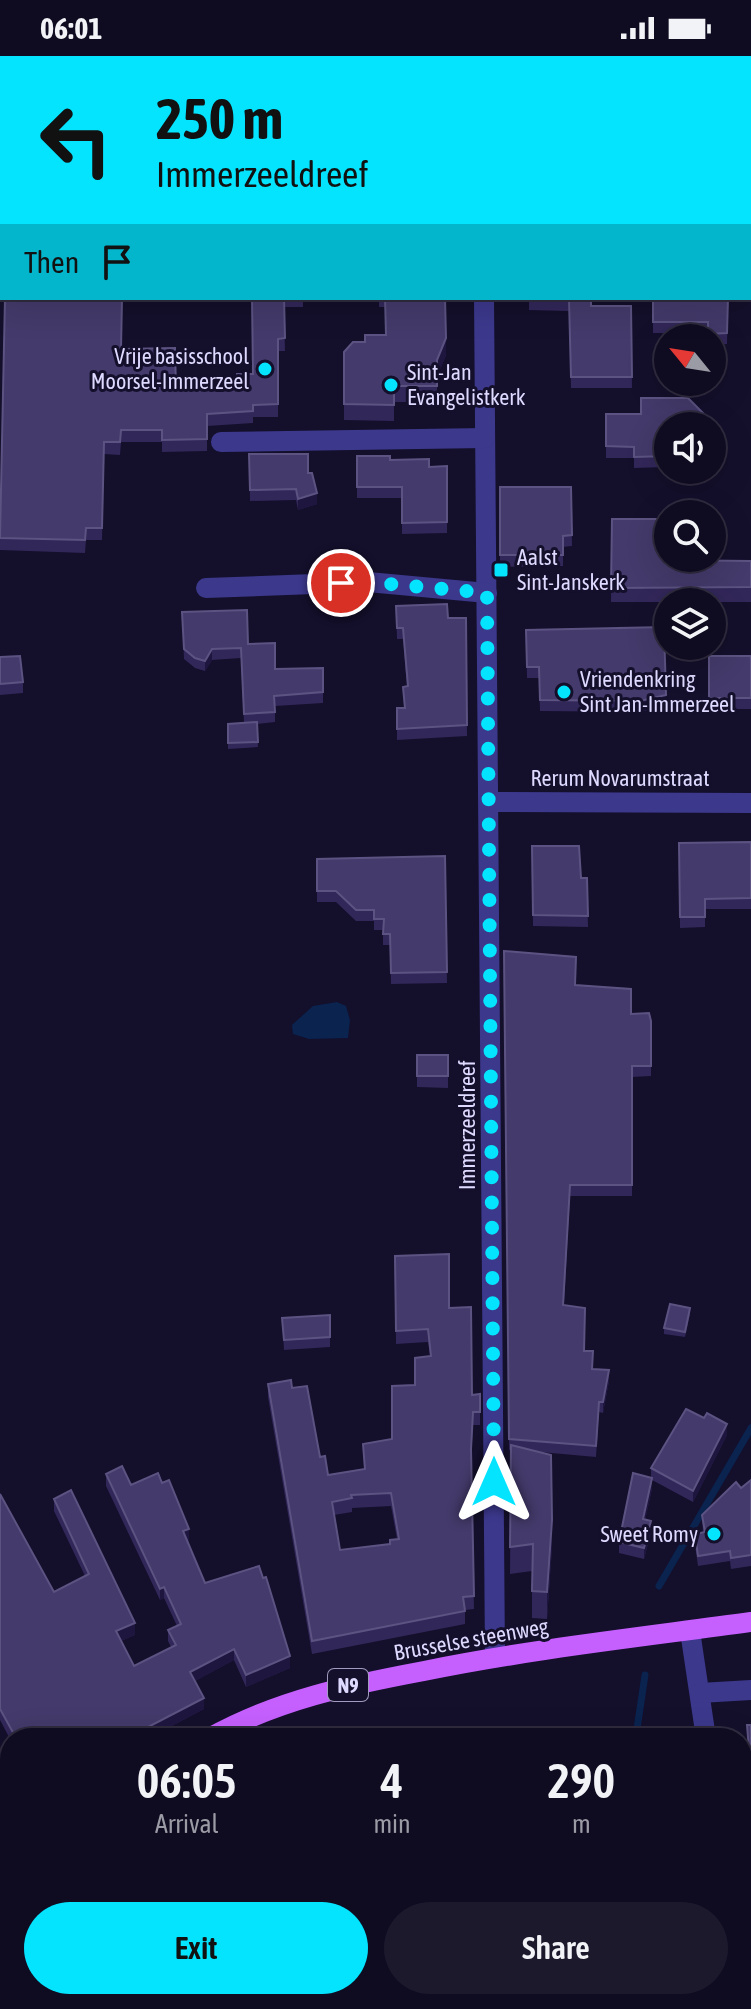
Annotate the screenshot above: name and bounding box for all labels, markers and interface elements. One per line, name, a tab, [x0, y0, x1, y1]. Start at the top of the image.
text: 06:01	[40, 11, 102, 45]
text: 250 m	[156, 87, 283, 151]
icon: left	[24, 88, 128, 192]
text: Immerzeeldreef	[156, 153, 368, 195]
icon: arrive	[95, 240, 139, 284]
text: Then	[24, 245, 79, 279]
north arrow	[654, 324, 726, 396]
map controls	[654, 324, 726, 660]
place label: Vrije basisschool Moorsel-Immerzeel	[91, 343, 249, 394]
place label: Sint-Jan Evangelistkerk	[407, 359, 526, 410]
marker: Vrije basisschool Moorsel-Immerzeel	[256, 360, 274, 378]
marker: Sint-Jan Evangelistkerk	[382, 376, 400, 394]
button: sound	[654, 412, 726, 484]
button: search	[654, 500, 726, 572]
place label: Aalst Sint-Janskerk	[517, 544, 625, 595]
pin	[307, 549, 375, 617]
icon: arrive	[319, 561, 363, 605]
marker: Aalst Sint-Janskerk	[492, 561, 510, 579]
button: layers	[654, 588, 726, 660]
place label: Vriendenkring Sint Jan-Immerzeel	[580, 666, 735, 717]
marker: Vriendenkring Sint Jan-Immerzeel	[555, 683, 573, 701]
street label: Rerum Novarumstraat	[530, 765, 710, 791]
street label: Immerzeeldreef	[454, 1060, 480, 1190]
position arrow	[452, 1440, 536, 1524]
place label: Sweet Romy	[601, 1521, 698, 1547]
marker: Sweet Romy	[705, 1525, 723, 1543]
street label: Brusselse steenweg	[392, 1613, 551, 1665]
road number: N9	[328, 1669, 368, 1701]
text: 06:05	[137, 1753, 237, 1808]
text: 4	[381, 1753, 403, 1808]
text: 290	[548, 1753, 615, 1808]
text: Arrival	[155, 1809, 218, 1839]
text: min	[373, 1809, 411, 1839]
text: m	[572, 1809, 591, 1839]
button: Exit	[24, 1902, 368, 1994]
button: Share	[384, 1902, 728, 1994]

